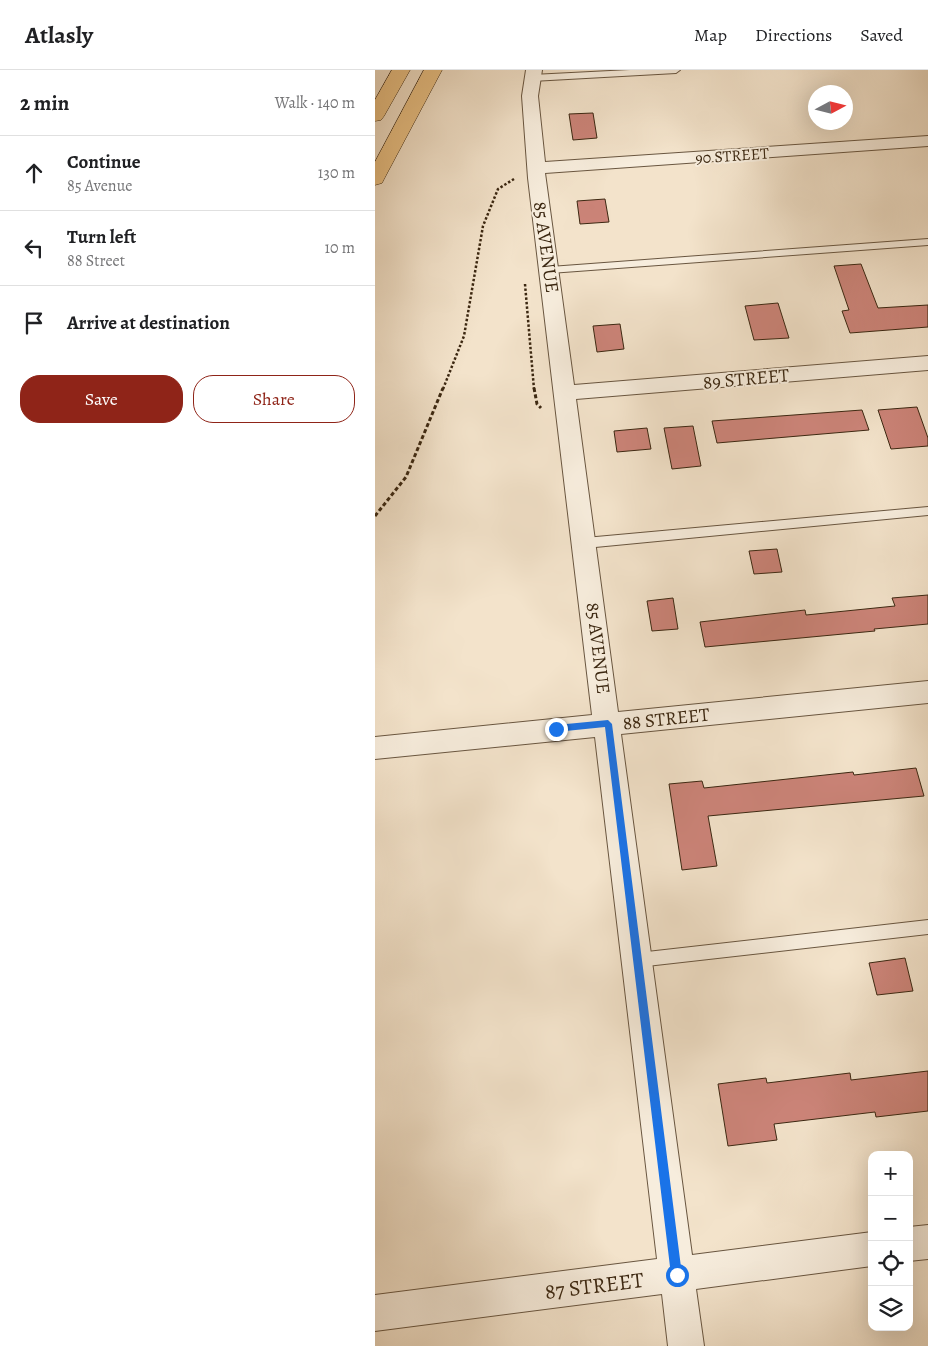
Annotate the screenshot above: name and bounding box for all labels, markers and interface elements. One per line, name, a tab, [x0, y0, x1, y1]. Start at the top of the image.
text: Atlasly	[25, 19, 93, 51]
text: Map	[694, 23, 727, 47]
text: Directions	[755, 23, 832, 47]
text: Saved	[860, 23, 903, 47]
north arrow	[808, 85, 853, 130]
text: 2 min	[20, 89, 69, 117]
text: Walk · 140 m	[275, 92, 355, 114]
street label: 90 STREET	[695, 142, 770, 170]
text: Continue	[67, 149, 141, 175]
icon: ahead	[20, 159, 48, 187]
text: 130 m	[318, 162, 355, 184]
text: 85 Avenue	[67, 175, 132, 197]
street label: 85 AVENUE	[527, 200, 565, 295]
text: Turn left	[67, 224, 136, 250]
icon: left	[20, 234, 48, 262]
text: 10 m	[325, 237, 355, 259]
text: 88 Street	[67, 250, 125, 272]
icon: arrive	[20, 309, 48, 337]
text: Arrive at destination	[67, 310, 230, 336]
street label: 89 STREET	[702, 362, 791, 396]
button: Save	[20, 375, 183, 423]
button: Share	[193, 375, 355, 423]
street label: 85 AVENUE	[579, 601, 617, 695]
street label: 88 STREET	[621, 701, 711, 736]
route end	[545, 718, 568, 741]
map controls	[868, 1151, 913, 1331]
button: +	[868, 1151, 913, 1196]
button: −	[868, 1196, 913, 1241]
button: locate	[868, 1241, 913, 1286]
route start	[666, 1264, 689, 1287]
street label: 87 STREET	[543, 1265, 645, 1307]
button: layers	[868, 1286, 913, 1331]

